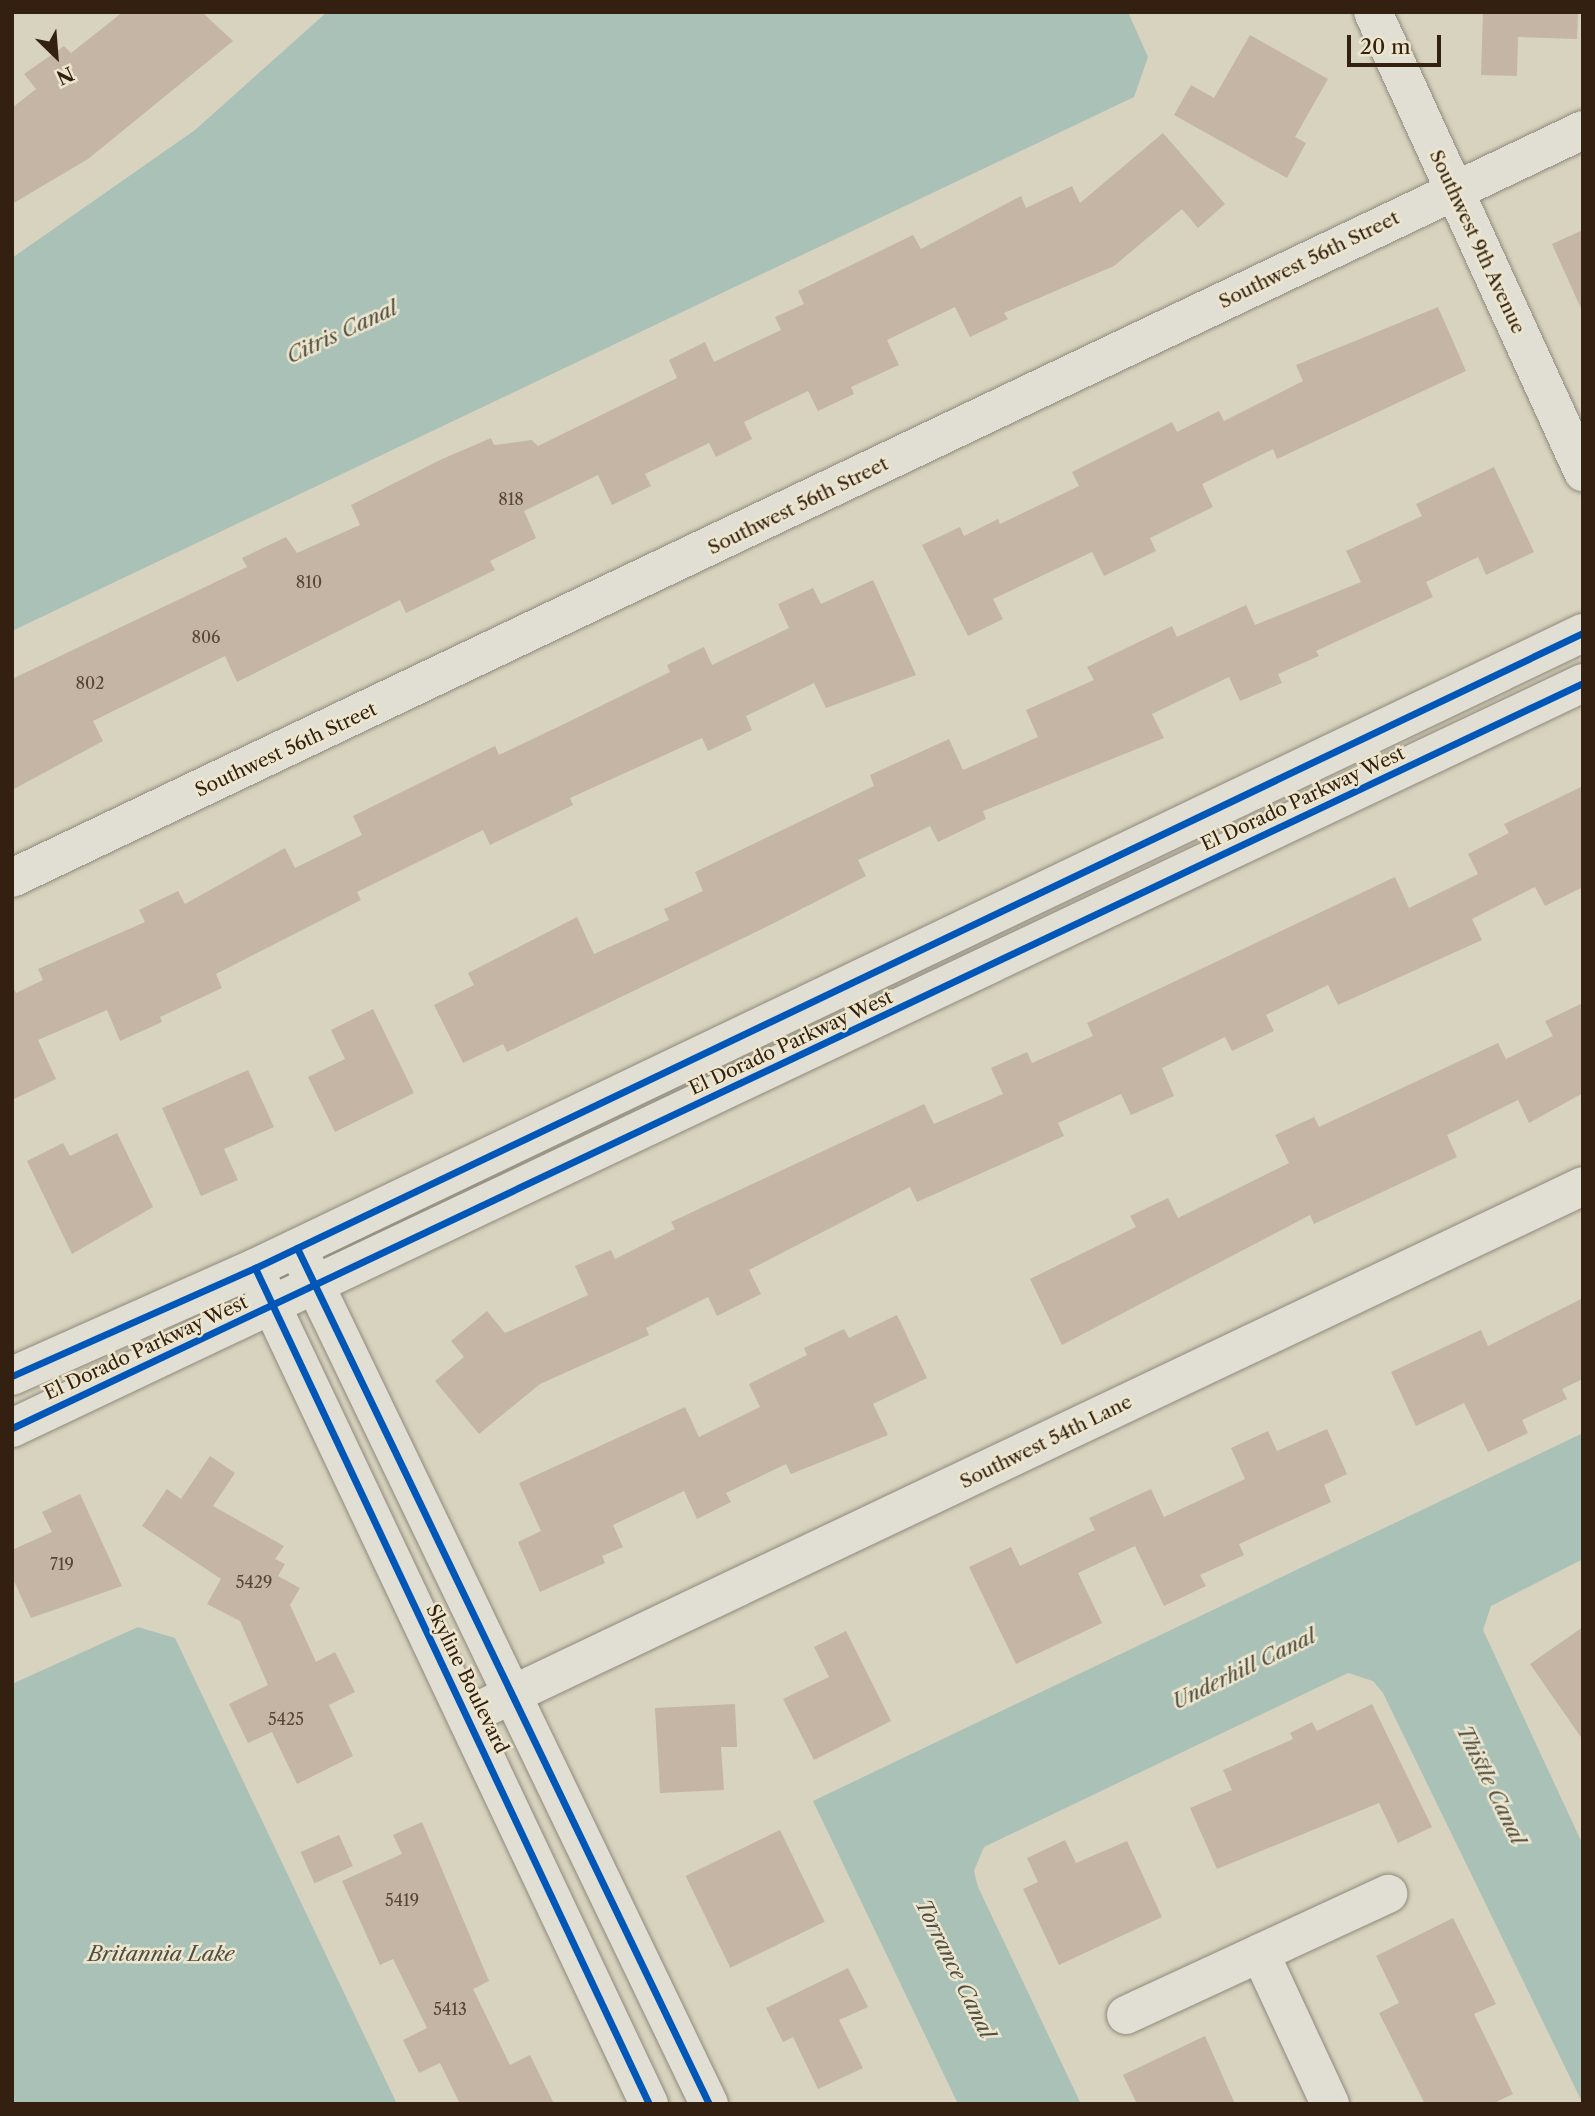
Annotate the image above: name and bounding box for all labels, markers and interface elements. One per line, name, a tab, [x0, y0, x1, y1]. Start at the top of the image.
north arrow	[21, 21, 91, 91]
scale bar	[1350, 21, 1444, 65]
text: 20 m	[1360, 34, 1411, 59]
text: N	[53, 62, 77, 89]
street label: Southwest 9th Avenue	[1424, 146, 1530, 338]
street label: Southwest 56th Street	[1215, 206, 1403, 314]
water label: Citris Canal	[282, 295, 402, 369]
street label: Southwest 56th Street	[704, 452, 892, 560]
house number: 818	[498, 489, 524, 509]
house number: 810	[296, 572, 322, 592]
house number: 806	[192, 627, 220, 647]
house number: 802	[76, 673, 104, 693]
street label: Southwest 56th Street	[192, 698, 380, 802]
street label: El Dorado Parkway West	[1197, 742, 1409, 856]
street label: El Dorado Parkway West	[685, 986, 897, 1100]
street label: El Dorado Parkway West	[40, 1291, 252, 1405]
street label: Southwest 54th Lane	[956, 1390, 1136, 1494]
house number: 719	[50, 1554, 74, 1574]
house number: 5429	[236, 1572, 272, 1592]
street label: Skyline Boulevard	[421, 1601, 513, 1757]
water label: Underhill Canal	[1168, 1623, 1320, 1715]
house number: 5425	[268, 1709, 304, 1729]
water label: Thistle Canal	[1451, 1721, 1531, 1849]
house number: 5419	[385, 1890, 419, 1910]
water label: Torrance Canal	[910, 1895, 1000, 2043]
water label: Britannia Lake	[88, 1941, 234, 1967]
house number: 5413	[433, 1999, 467, 2019]

